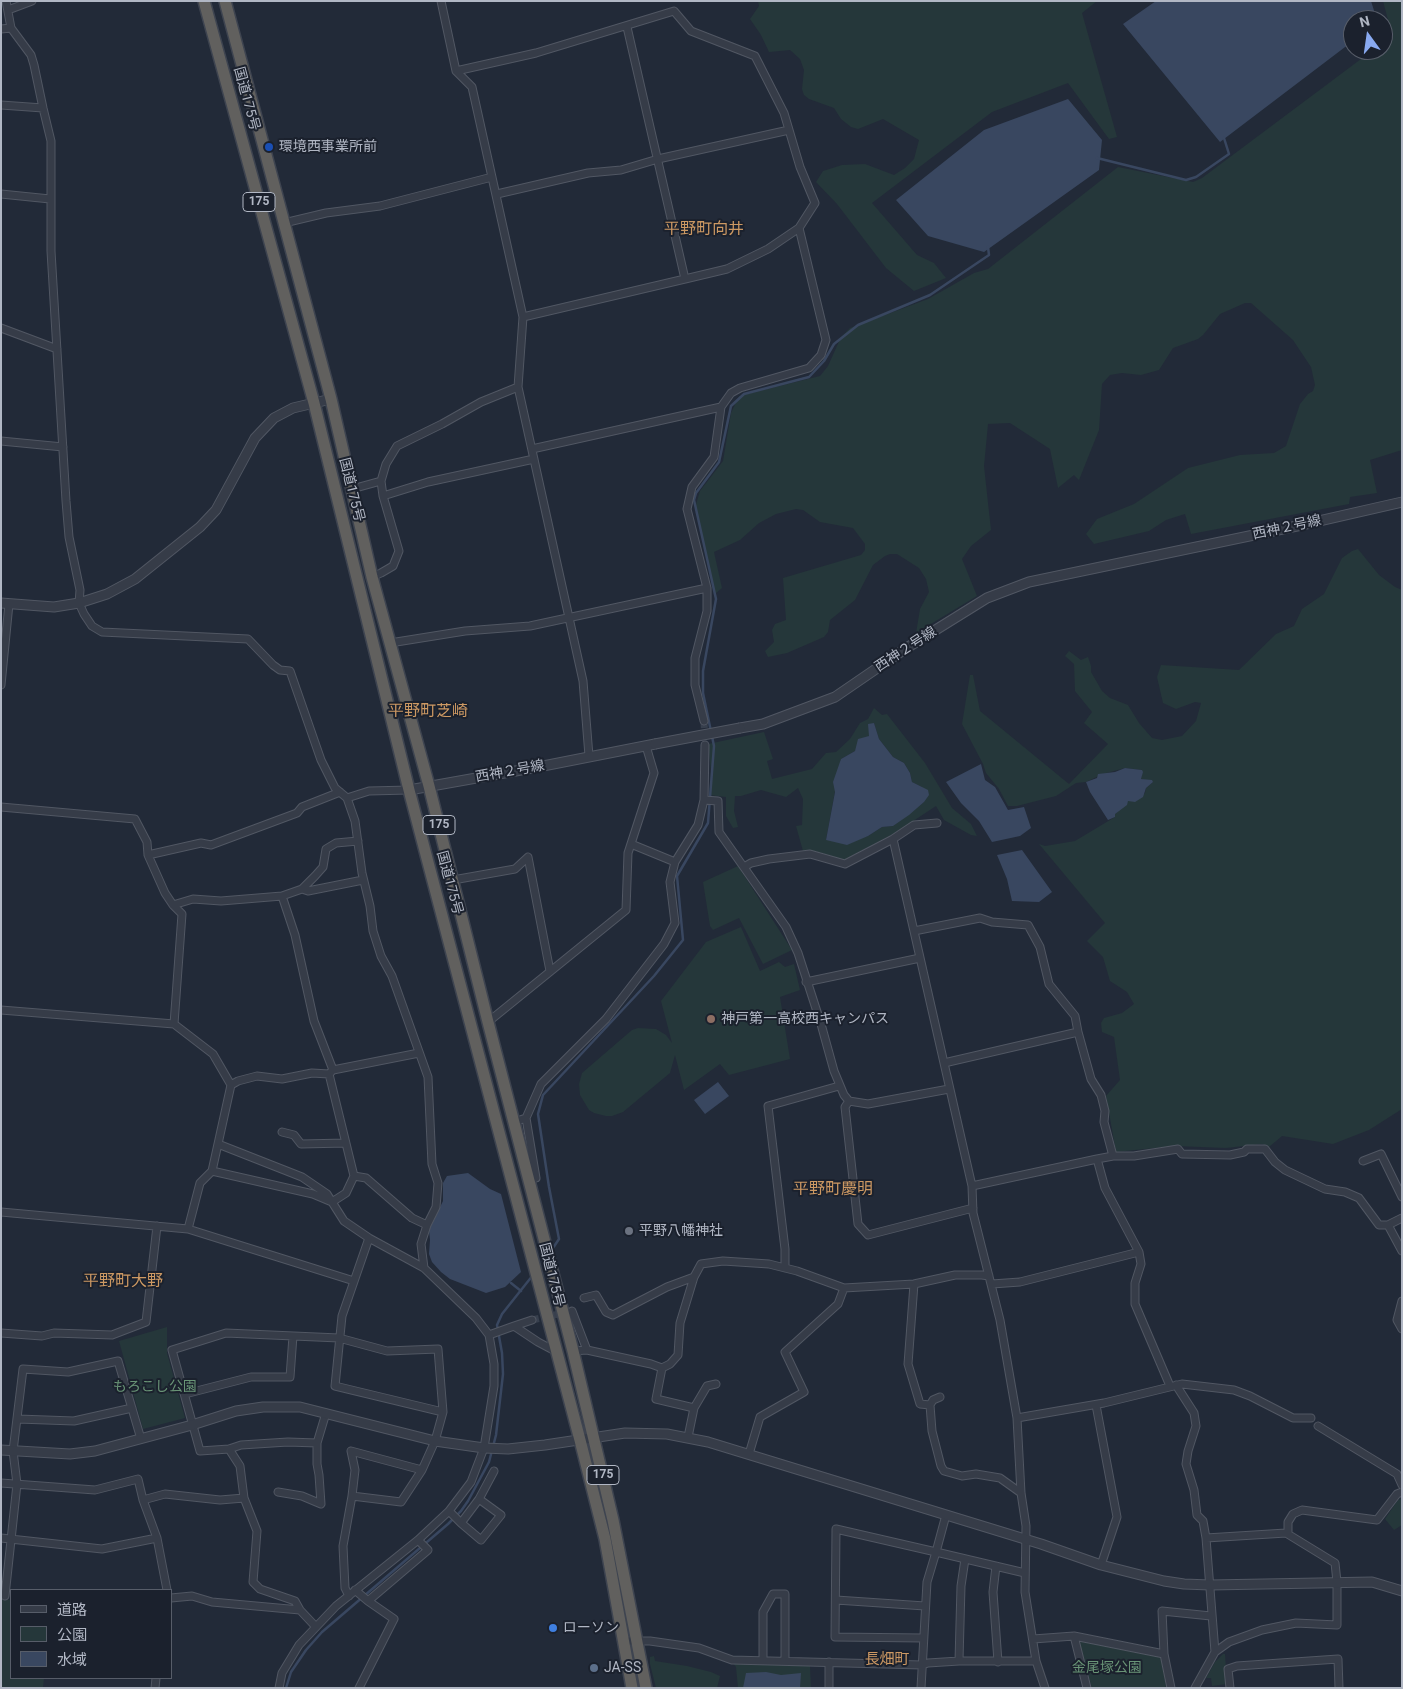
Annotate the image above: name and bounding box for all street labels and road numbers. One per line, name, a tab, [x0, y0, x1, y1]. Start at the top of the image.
street label: 国道175号	[229, 65, 263, 133]
road number: 175	[243, 192, 275, 212]
street label: 国道175号	[335, 456, 367, 524]
street label: 西神２号線	[1251, 513, 1323, 543]
street label: 西神２号線	[872, 624, 940, 676]
street label: 西神２号線	[474, 758, 546, 786]
road number: 175	[423, 816, 455, 834]
street label: 国道175号	[432, 849, 466, 917]
street label: 国道175号	[535, 1241, 567, 1309]
road number: 175	[587, 1466, 619, 1484]

